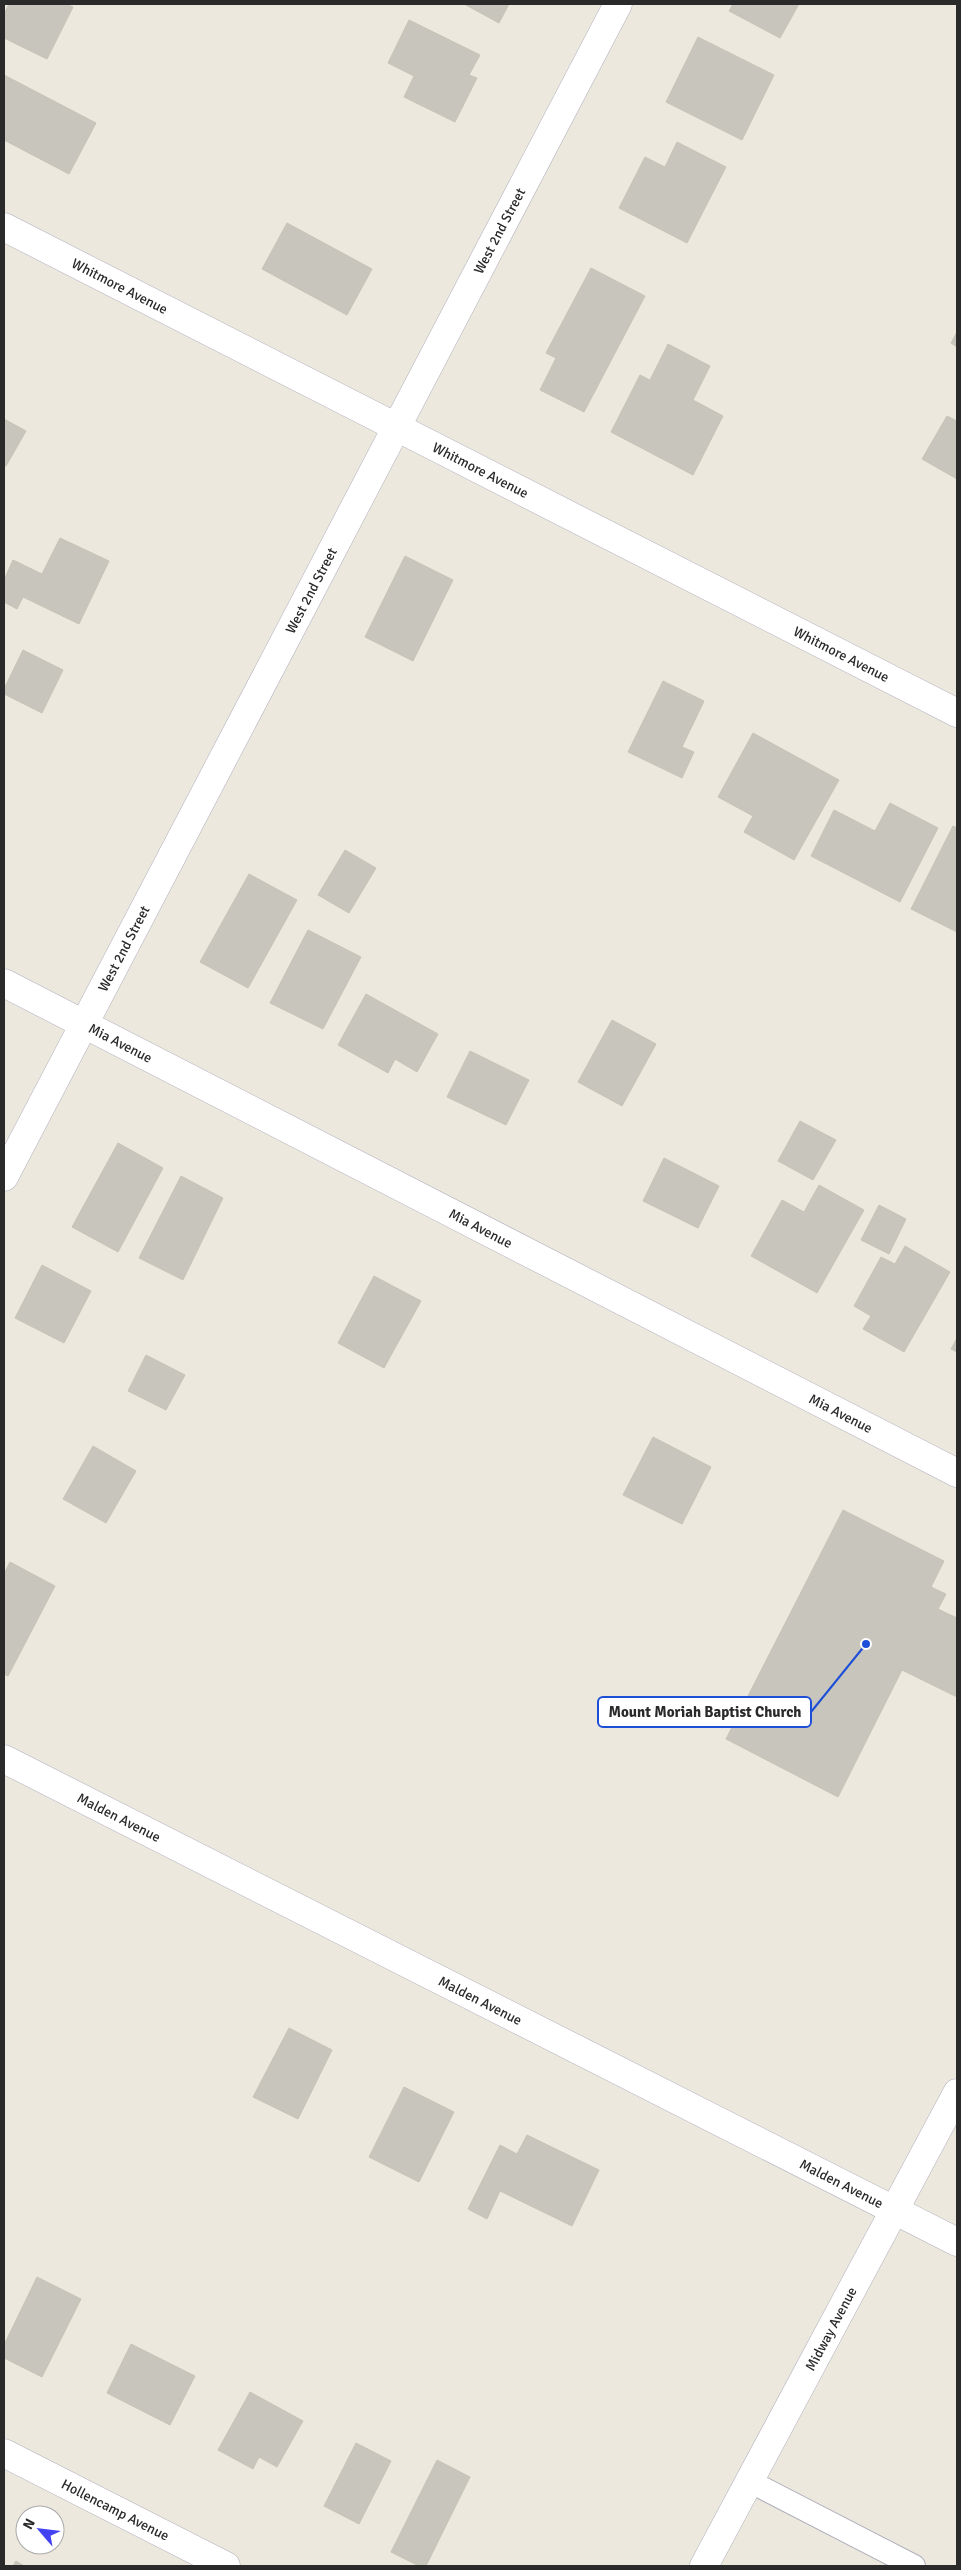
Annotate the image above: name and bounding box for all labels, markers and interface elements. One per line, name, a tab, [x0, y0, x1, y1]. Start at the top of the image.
street label: West 2nd Street	[470, 185, 529, 277]
street label: Whitmore Avenue	[69, 255, 171, 318]
street label: Whitmore Avenue	[430, 439, 531, 502]
street label: West 2nd Street	[282, 545, 341, 636]
street label: Whitmore Avenue	[791, 623, 892, 686]
street label: West 2nd Street	[94, 902, 153, 994]
street label: Mia Avenue	[86, 1020, 155, 1066]
street label: Mia Avenue	[446, 1205, 515, 1251]
street label: Mia Avenue	[806, 1390, 875, 1437]
callout: Mount Moriah Baptist Church	[598, 1697, 811, 1727]
text: Mount Moriah Baptist Church	[608, 1703, 802, 1721]
street label: Malden Avenue	[74, 1789, 164, 1846]
street label: Malden Avenue	[436, 1972, 525, 2029]
street label: Malden Avenue	[797, 2155, 886, 2212]
street label: Midway Avenue	[801, 2284, 860, 2374]
street label: Hollencamp Avenue	[59, 2475, 172, 2544]
north arrow	[15, 2505, 65, 2555]
text: N	[19, 2516, 39, 2532]

